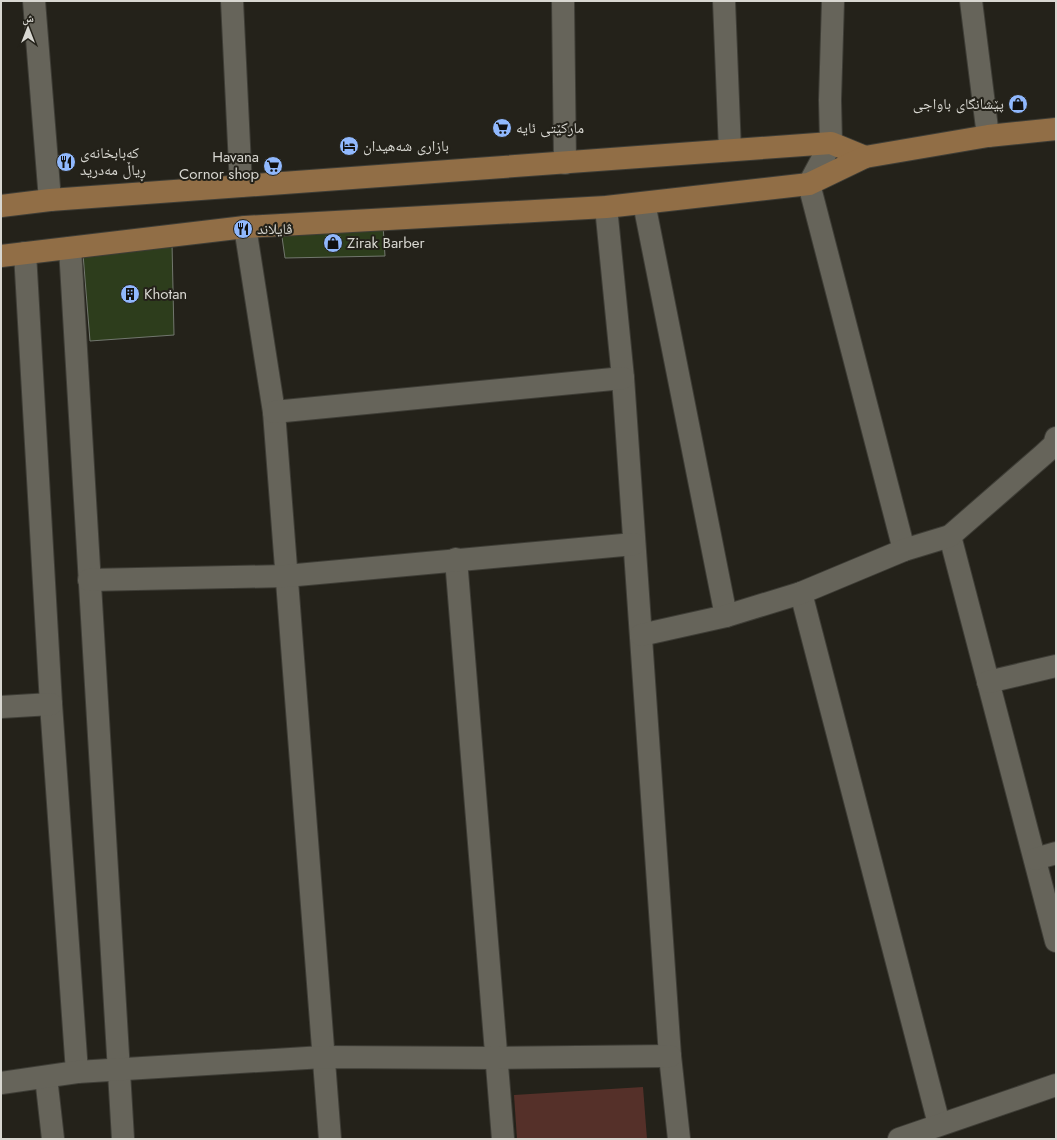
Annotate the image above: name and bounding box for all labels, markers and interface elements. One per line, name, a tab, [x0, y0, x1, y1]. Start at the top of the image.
north arrow	[8, 8, 48, 48]
text: ش	[22, 10, 34, 26]
place label: پێشانگای باواجی	[913, 93, 1004, 115]
shop icon: پێشانگای باواجی	[1007, 93, 1029, 115]
supermarket icon: مارکێتی ئایە	[491, 117, 513, 139]
place label: مارکێتی ئایە	[516, 117, 584, 139]
hotel icon: بازاری شەهیدان	[338, 135, 360, 157]
place label: بازاری شەهیدان	[363, 135, 449, 157]
place label: کەبابخانەی ڕیاڵ مەدرید	[80, 142, 146, 182]
place label: Havana Cornor shop	[179, 146, 259, 185]
restaurant icon: کەبابخانەی ڕیاڵ مەدرید	[55, 151, 77, 173]
supermarket icon: Havana Cornor shop	[262, 155, 284, 177]
restaurant icon: ڤایلاند	[232, 218, 254, 240]
place label: ڤایلاند	[257, 218, 293, 240]
shop icon: Zirak Barber	[322, 232, 344, 254]
place label: Zirak Barber	[347, 232, 426, 254]
building icon: Khotan	[119, 283, 141, 305]
place label: Khotan	[144, 283, 187, 305]

